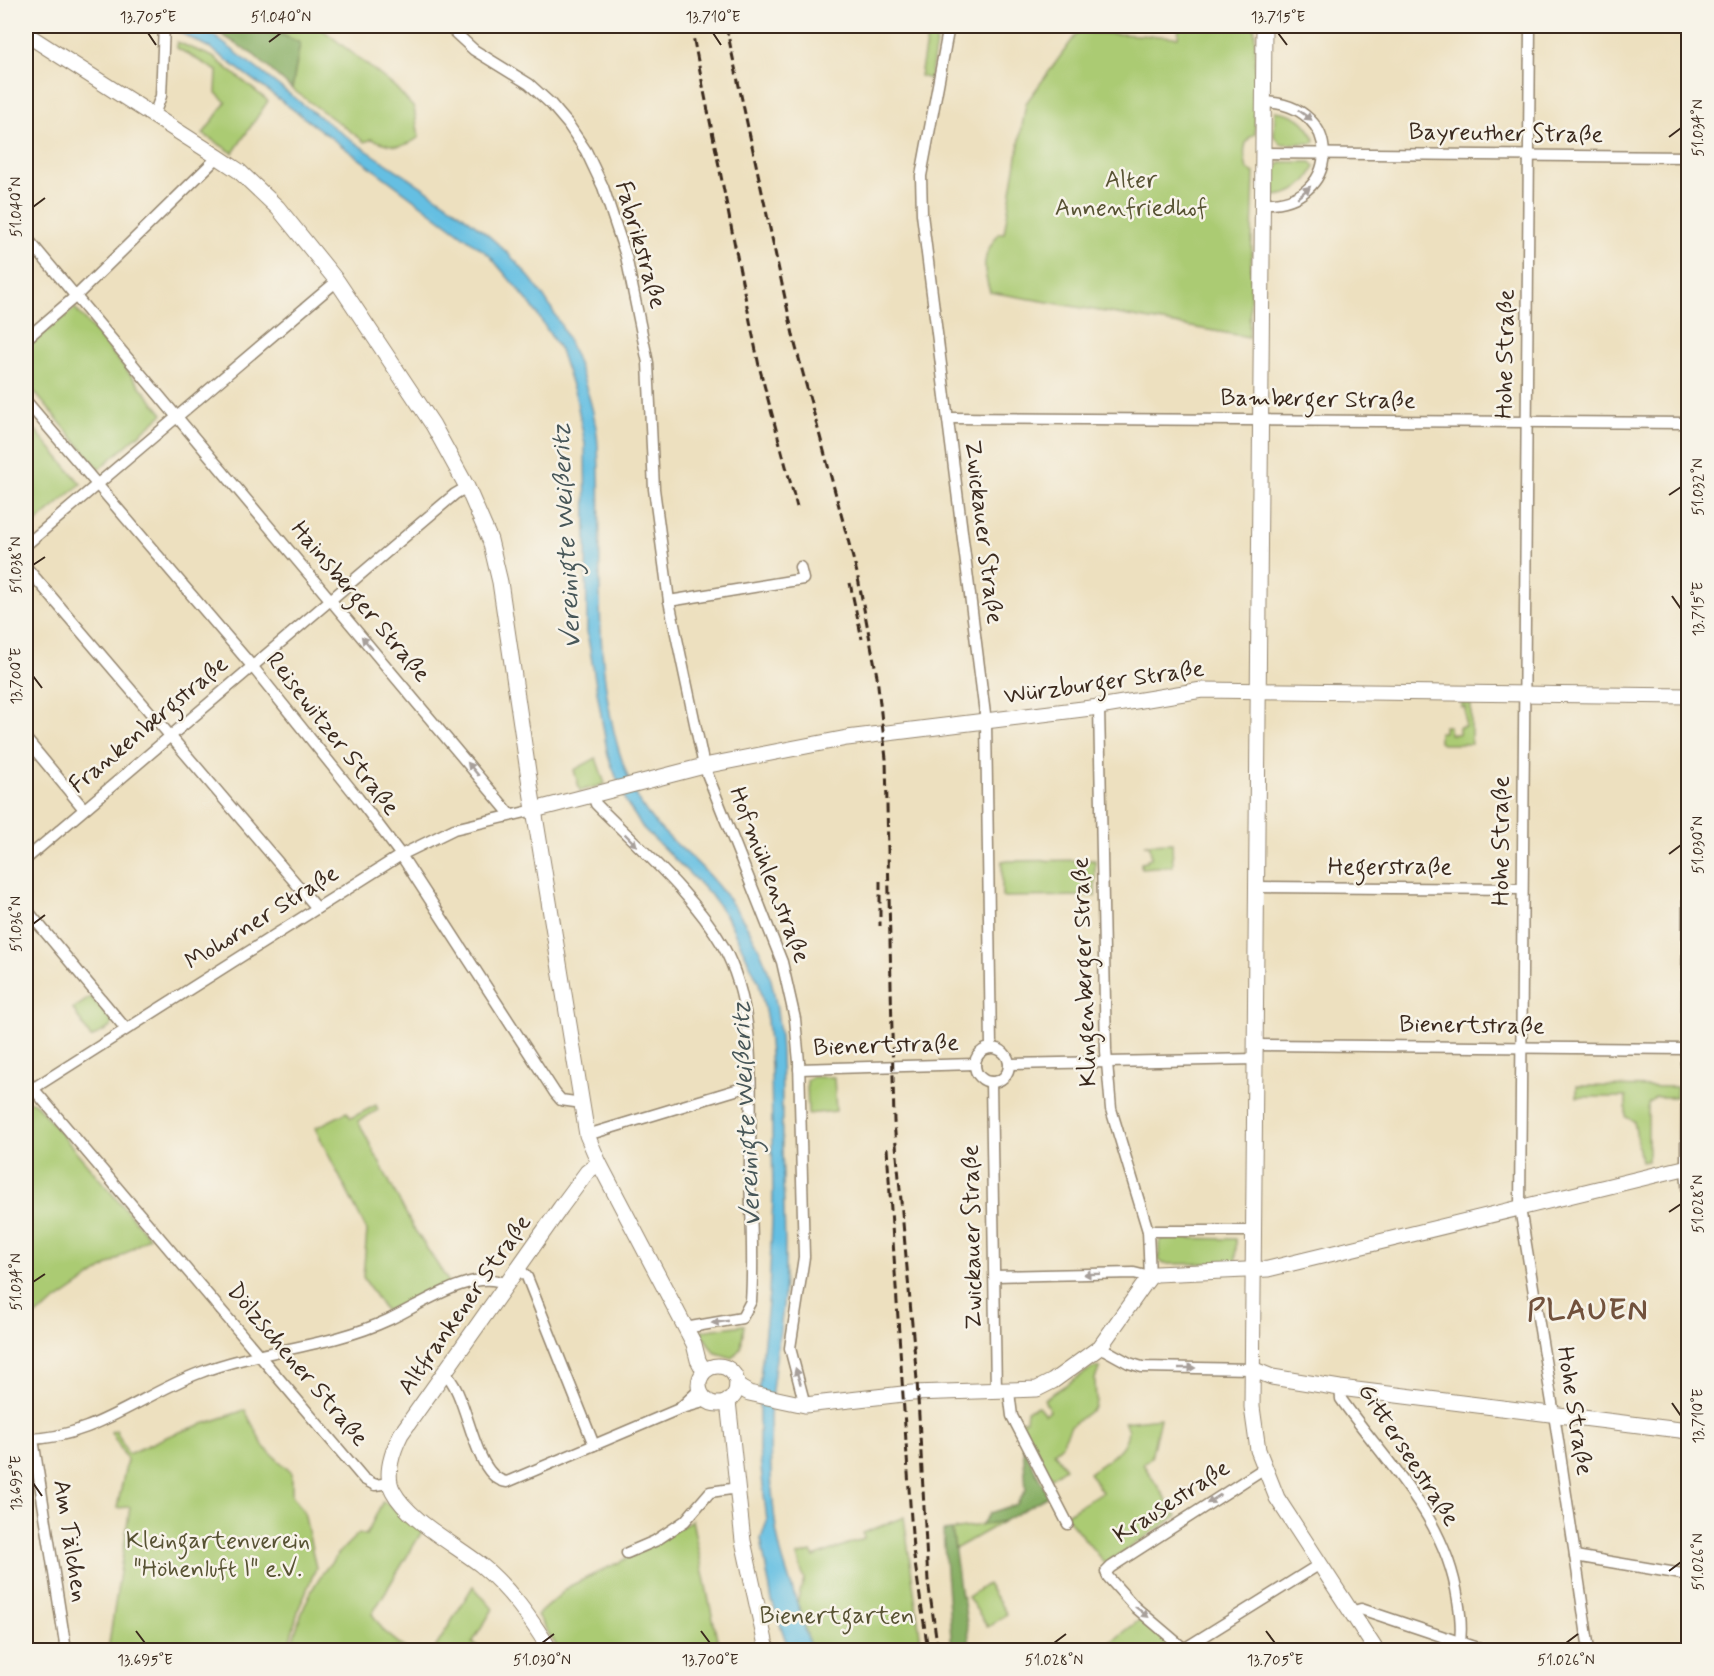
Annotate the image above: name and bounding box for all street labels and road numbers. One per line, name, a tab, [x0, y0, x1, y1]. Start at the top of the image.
street label: Bayreuther Straße	[1408, 117, 1604, 151]
street label: Fabrikstraße	[607, 178, 673, 313]
street label: Hohe Straße	[1489, 289, 1523, 419]
street label: Bamberger Straße	[1220, 383, 1416, 420]
street label: Zwickauer Straße	[956, 438, 1010, 626]
street label: Hainsberger Straße	[281, 515, 437, 691]
street label: Reisewitzer Straße	[258, 646, 406, 822]
street label: Frankenbergstraße	[63, 649, 237, 803]
street label: Würzburger Straße	[1002, 654, 1207, 715]
street label: Hohe Straße	[1486, 776, 1517, 906]
street label: Hofmühlenstraße	[721, 783, 817, 968]
street label: Hegerstraße	[1328, 852, 1452, 886]
street label: Klingenberger Straße	[1065, 856, 1107, 1087]
street label: Mohorner Straße	[179, 858, 345, 978]
street label: Bienertstraße	[1399, 1009, 1545, 1043]
street label: Bienertstraße	[813, 1028, 959, 1064]
street label: Zwickauer Straße	[956, 1144, 990, 1330]
street label: Altfrankener Straße	[391, 1209, 539, 1401]
street label: Dölzschener Straße	[219, 1277, 375, 1453]
street label: Hohe Straße	[1549, 1344, 1600, 1478]
street label: Gitterseestraße	[1350, 1378, 1466, 1533]
street label: Krausestraße	[1108, 1453, 1236, 1551]
street label: Am Tälchen	[45, 1478, 95, 1604]

